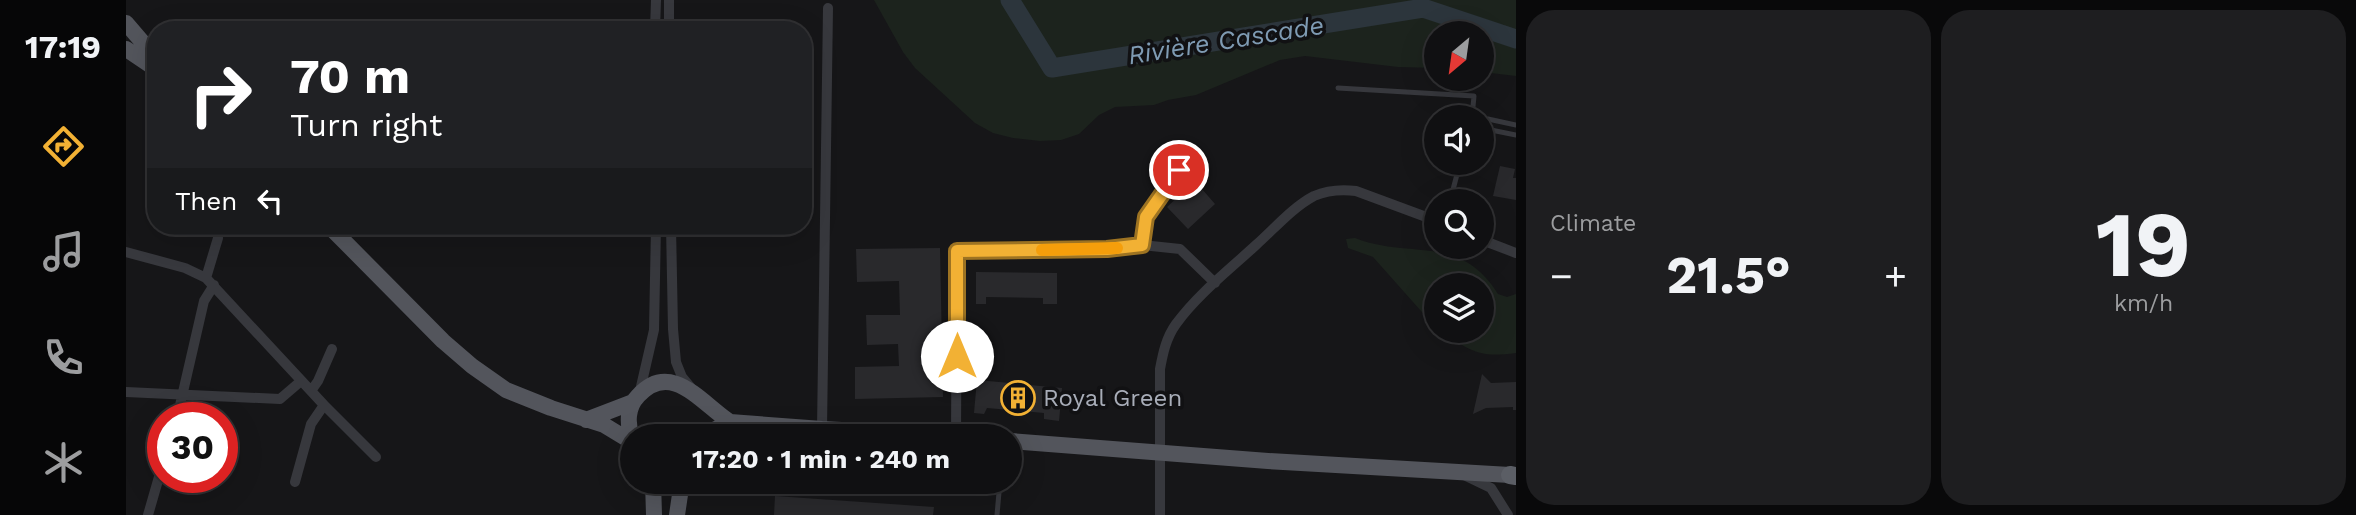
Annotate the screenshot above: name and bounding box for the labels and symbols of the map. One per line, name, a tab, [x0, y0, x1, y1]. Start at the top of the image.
water label: Rivière Cascade	[1126, 10, 1326, 70]
north arrow	[1424, 21, 1494, 91]
pin	[1149, 140, 1209, 200]
position arrow	[920, 319, 994, 393]
building icon: Royal Green	[999, 379, 1037, 417]
place label: Royal Green	[1043, 384, 1182, 412]
speed limit sign: 30	[147, 402, 238, 493]

